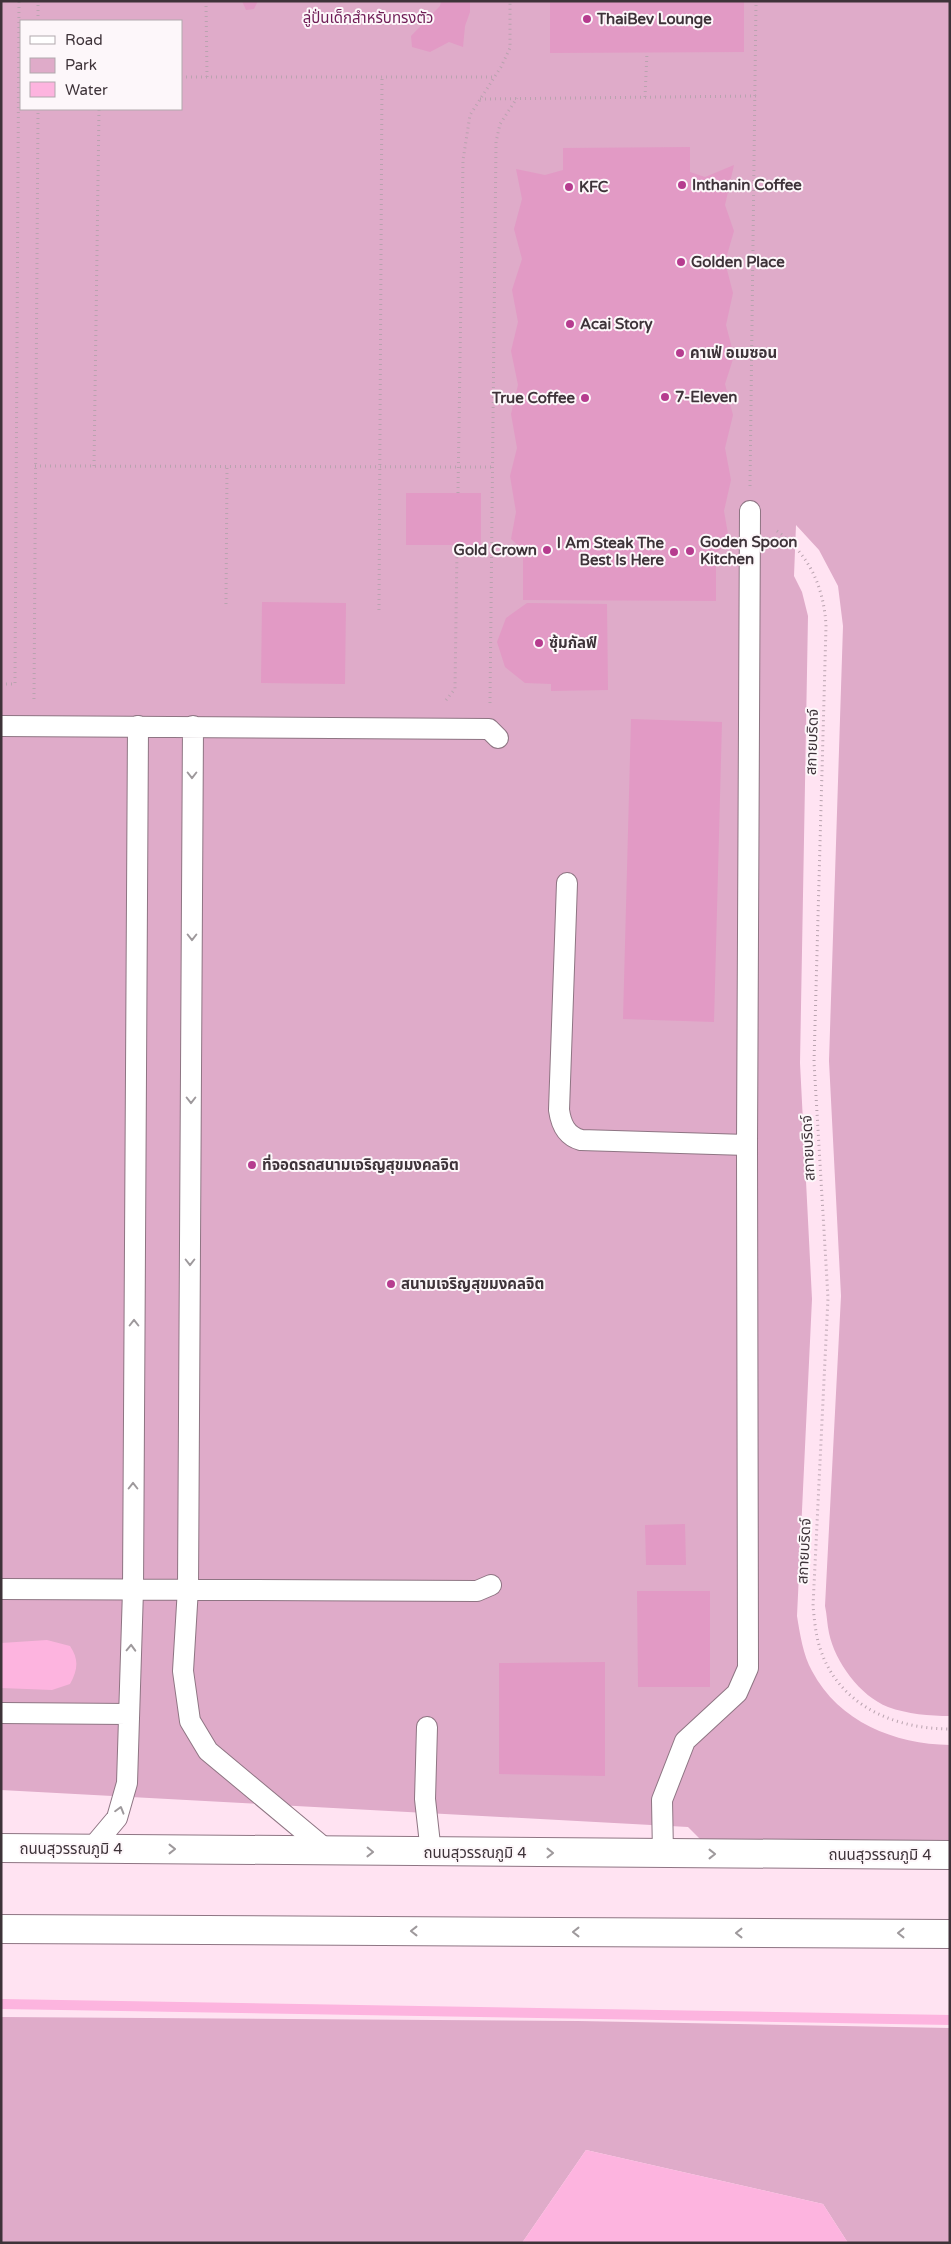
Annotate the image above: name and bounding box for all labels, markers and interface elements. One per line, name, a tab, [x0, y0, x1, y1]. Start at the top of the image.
park label: ลู่ปั่นเด็กสำหรับทรงตัว	[303, 8, 433, 27]
place label: ThaiBev Lounge	[596, 10, 712, 29]
marker: ThaiBev Lounge	[581, 13, 593, 25]
legend	[20, 20, 182, 110]
text: Road	[65, 31, 103, 49]
text: Park	[65, 56, 97, 74]
text: Water	[65, 81, 108, 99]
place label: Inthanin Coffee	[692, 176, 802, 194]
place label: KFC	[579, 178, 609, 196]
marker: Inthanin Coffee	[676, 179, 688, 191]
marker: KFC	[563, 181, 575, 193]
place label: Golden Place	[691, 253, 785, 271]
marker: Golden Place	[675, 256, 687, 268]
place label: Acai Story	[580, 315, 653, 334]
marker: Acai Story	[564, 318, 576, 330]
place label: คาเฟ่ อเมซอน	[690, 344, 777, 362]
marker: คาเฟ่ อเมซอน	[674, 347, 686, 359]
place label: 7-Eleven	[675, 388, 737, 406]
place label: True Coffee	[491, 389, 575, 407]
marker: 7-Eleven	[659, 391, 671, 403]
marker: True Coffee	[579, 392, 591, 404]
place label: Goden Spoon Kitchen	[700, 533, 797, 568]
place label: I Am Steak The Best Is Here	[557, 534, 665, 569]
place label: Gold Crown	[454, 541, 537, 559]
marker: Gold Crown	[541, 544, 553, 556]
marker: Goden Spoon Kitchen	[684, 545, 696, 557]
marker: I Am Steak The Best Is Here	[668, 546, 680, 558]
place label: ซุ้มกัลฟ์	[549, 634, 597, 652]
marker: ซุ้มกัลฟ์	[533, 637, 545, 649]
street label: สกายบริดจ์	[802, 708, 822, 775]
one-way arrow	[187, 772, 197, 779]
one-way arrow	[187, 934, 197, 942]
one-way arrow	[186, 1096, 196, 1104]
street label: สกายบริดจ์	[797, 1114, 819, 1182]
place label: ที่จอดรถสนามเจริญสุขมงคลจิต	[262, 1154, 459, 1174]
marker: ที่จอดรถสนามเจริญสุขมงคลจิต	[246, 1159, 258, 1171]
one-way arrow	[185, 1259, 195, 1267]
place label: สนามเจริญสุขมงคลจิต	[401, 1275, 544, 1293]
marker: สนามเจริญสุขมงคลจิต	[385, 1278, 397, 1290]
one-way arrow	[129, 1319, 139, 1327]
one-way arrow	[128, 1482, 138, 1490]
street label: สกายบริดจ์	[793, 1517, 815, 1585]
one-way arrow	[125, 1644, 136, 1652]
one-way arrow	[114, 1806, 124, 1814]
street label: ถนนสุวรรณภูมิ 4	[19, 1840, 123, 1858]
one-way arrow	[169, 1844, 177, 1855]
street label: ถนนสุวรรณภูมิ 4	[423, 1844, 527, 1862]
one-way arrow	[366, 1846, 374, 1857]
street label: ถนนสุวรรณภูมิ 4	[828, 1846, 932, 1864]
one-way arrow	[546, 1848, 554, 1858]
one-way arrow	[709, 1849, 717, 1859]
one-way arrow	[409, 1926, 417, 1936]
one-way arrow	[572, 1927, 580, 1937]
one-way arrow	[734, 1928, 742, 1938]
one-way arrow	[897, 1928, 905, 1939]

